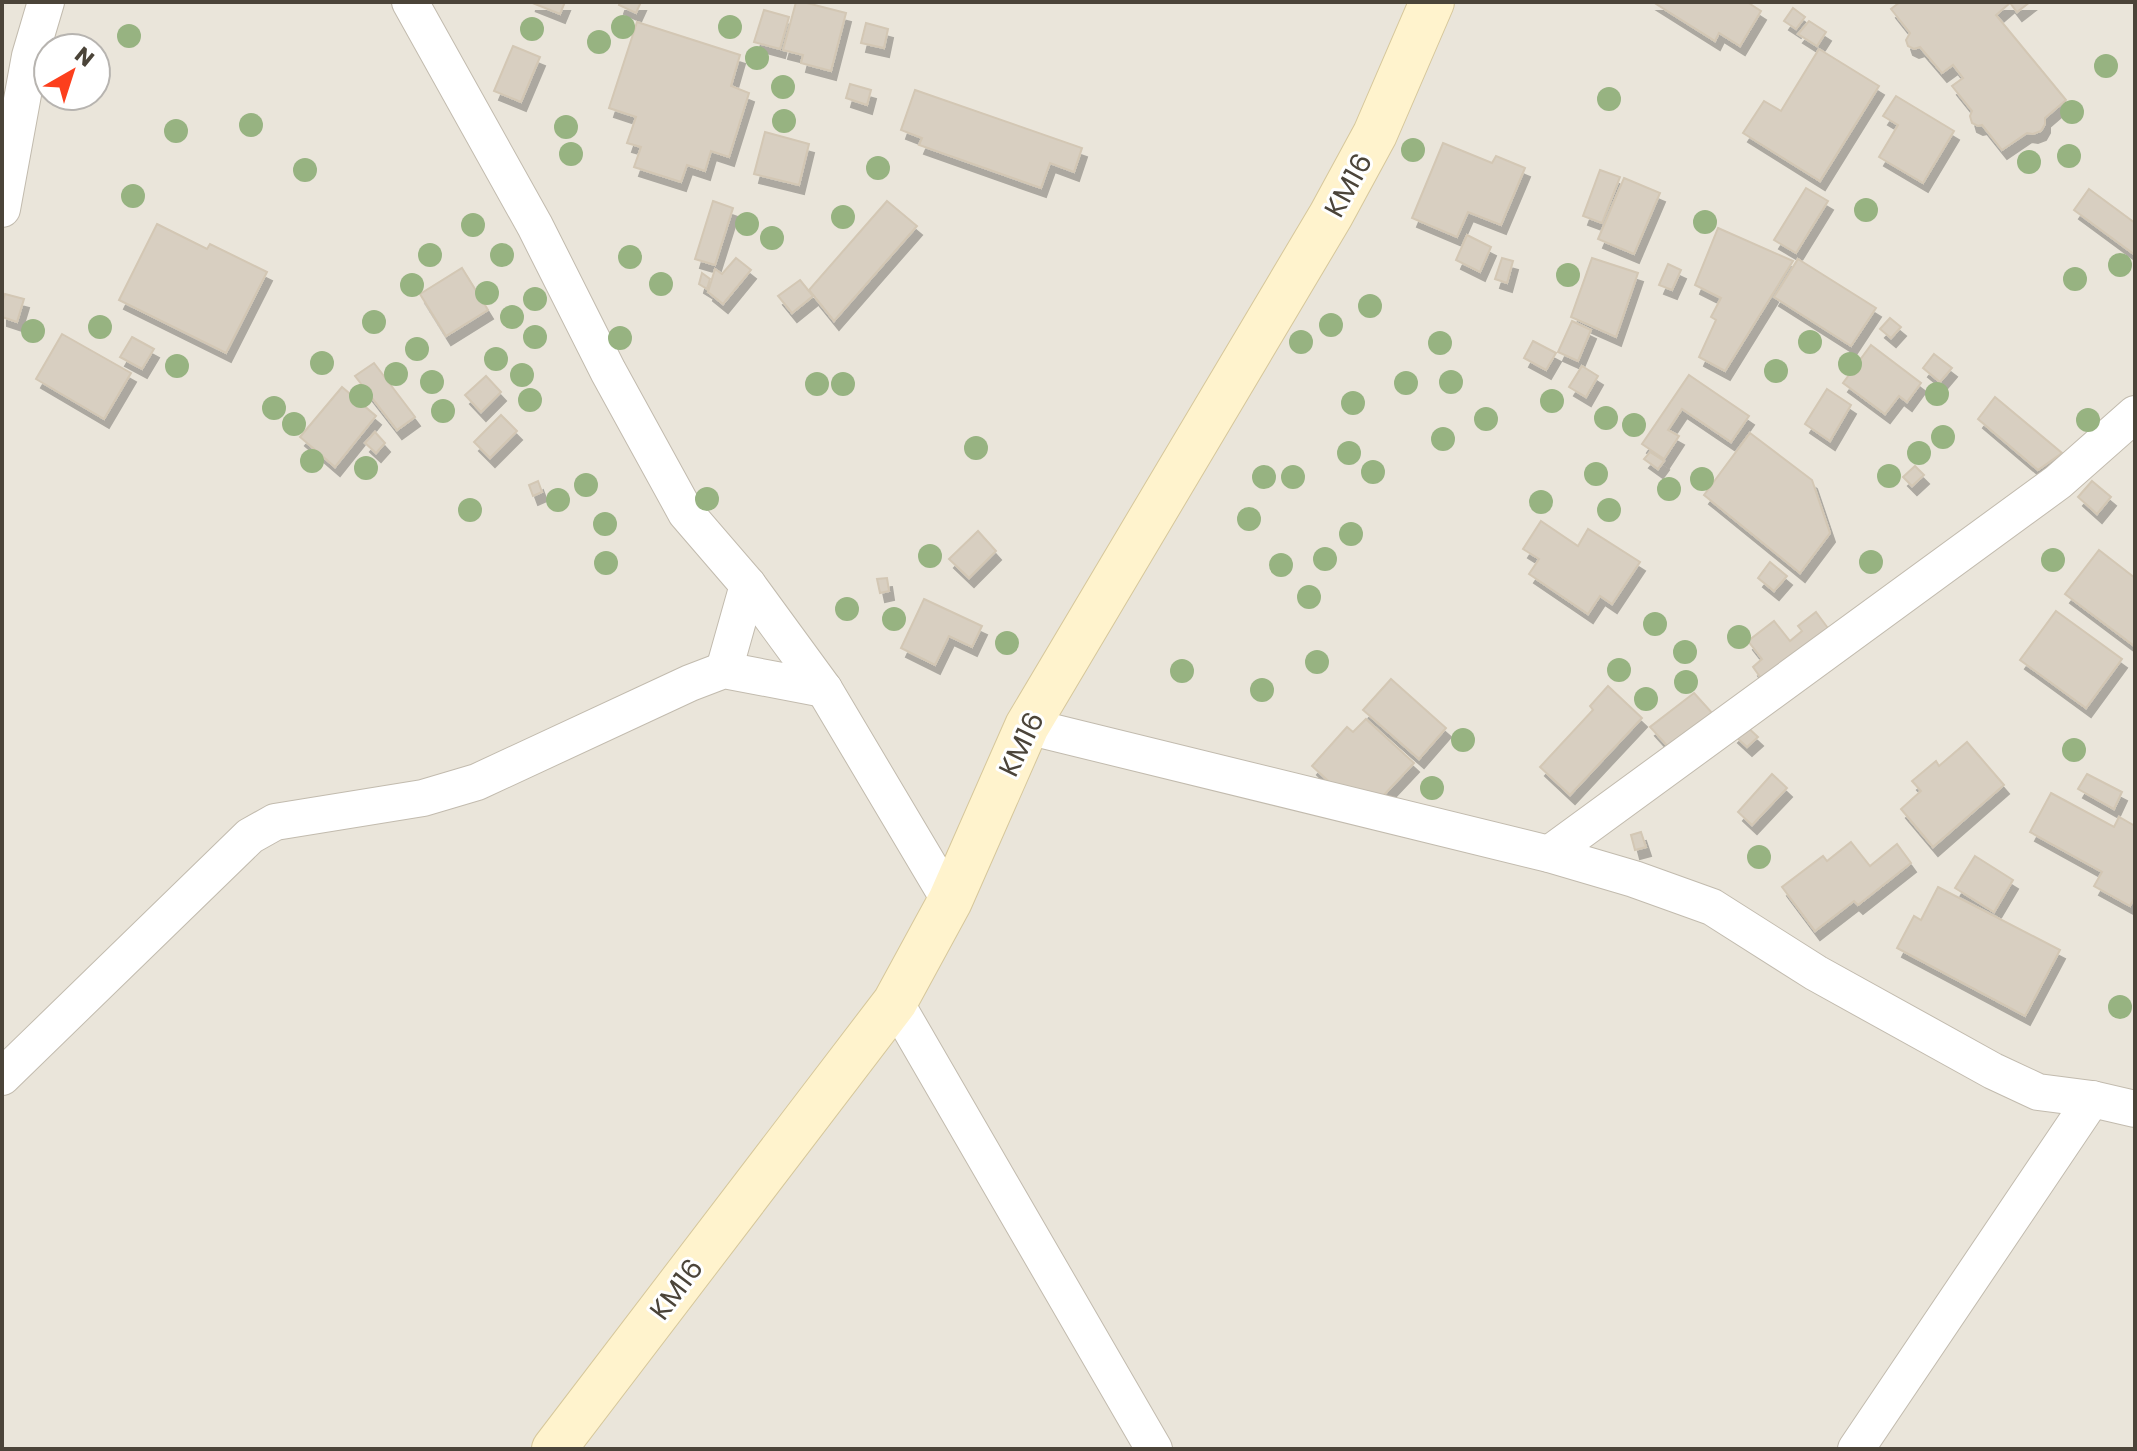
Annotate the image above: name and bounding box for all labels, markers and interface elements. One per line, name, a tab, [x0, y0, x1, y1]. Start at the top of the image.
north arrow	[32, 32, 112, 112]
text: N	[68, 40, 100, 74]
street label: KM16	[1315, 146, 1382, 224]
street label: KM16	[989, 705, 1054, 783]
street label: KM16	[640, 1251, 712, 1328]

